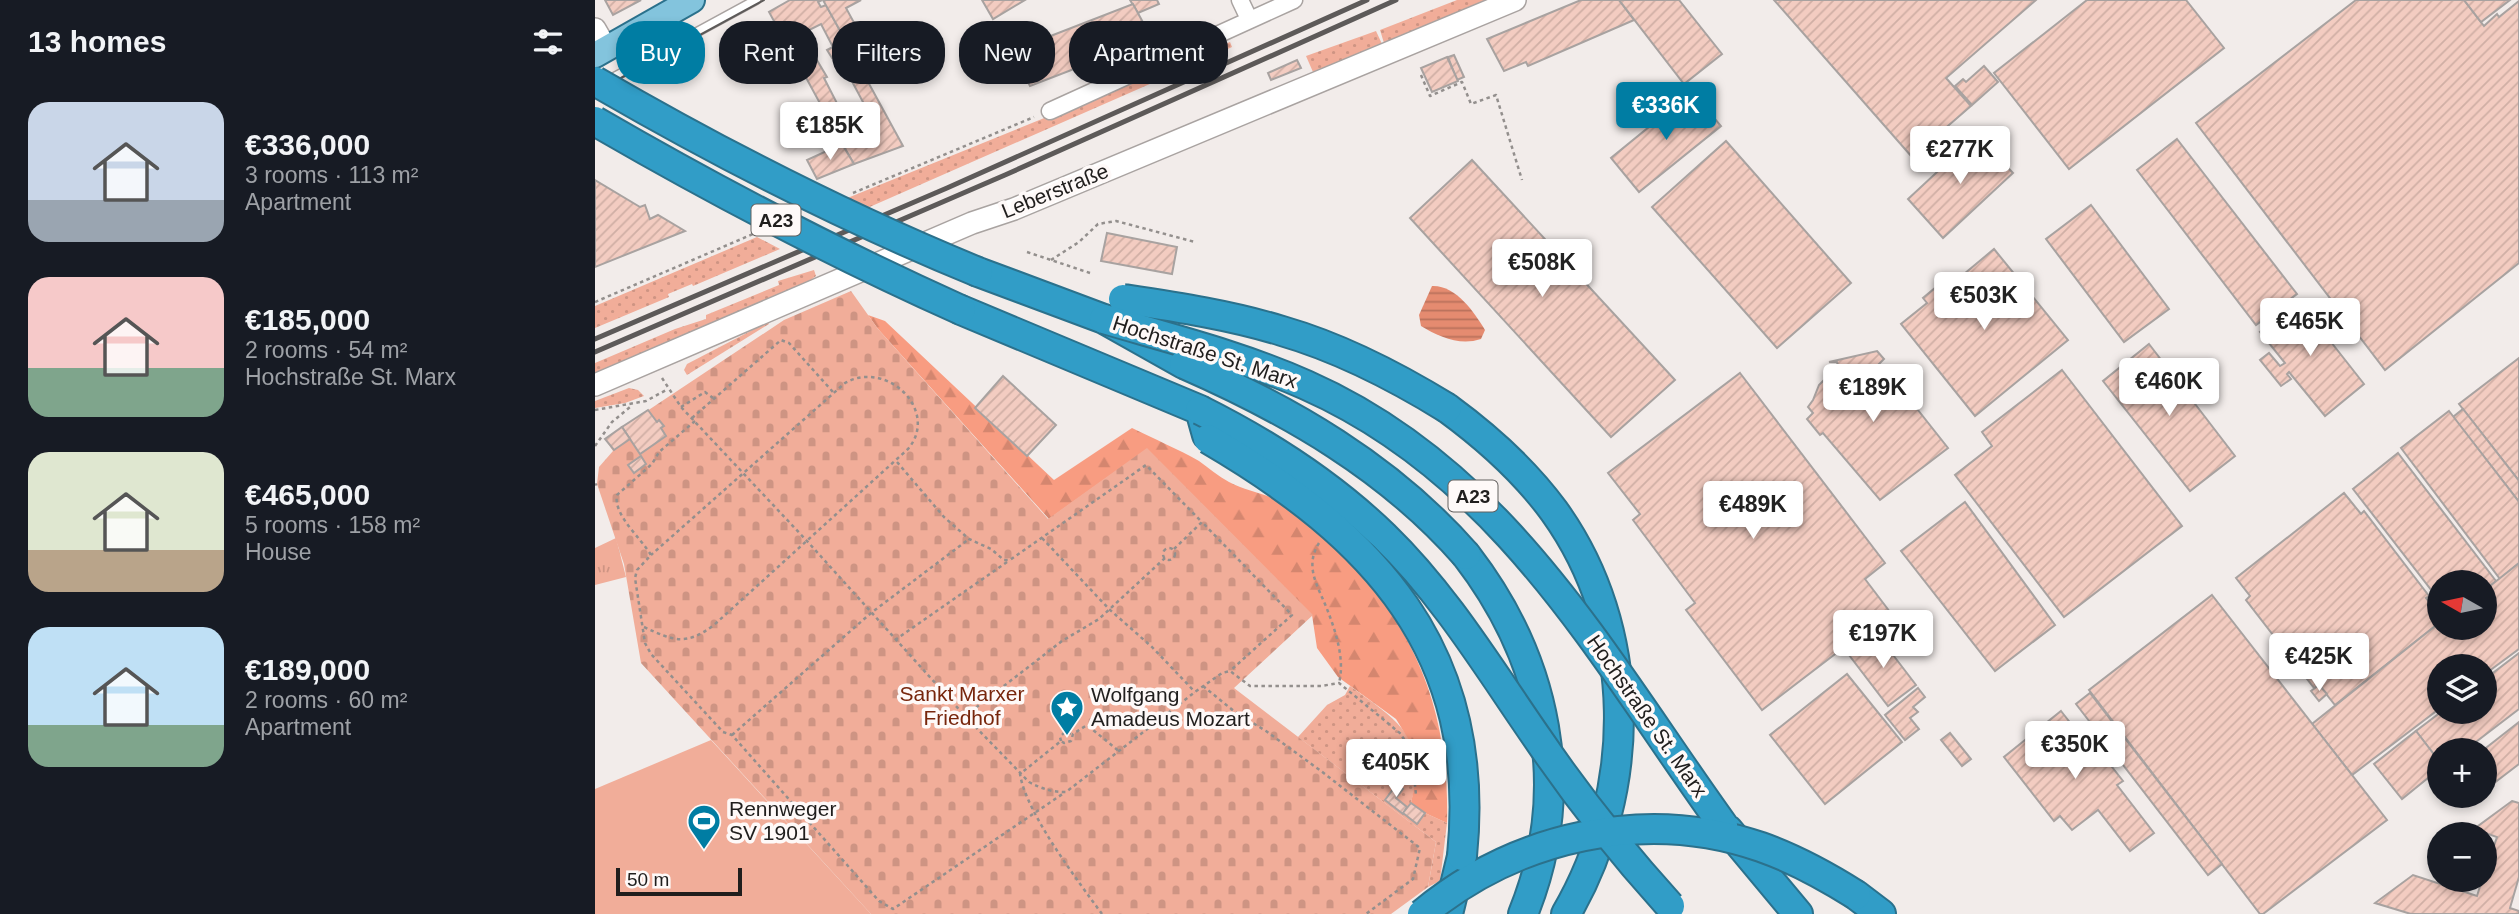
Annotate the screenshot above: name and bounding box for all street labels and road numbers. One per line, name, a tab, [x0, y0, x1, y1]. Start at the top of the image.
street label: Leberstraße	[998, 159, 1112, 222]
road number: A23	[751, 204, 801, 235]
street label: Hochstraße St. Marx	[1110, 311, 1301, 392]
road number: A23	[1449, 481, 1498, 512]
street label: Hochstraße St. Marx	[1583, 630, 1712, 802]

